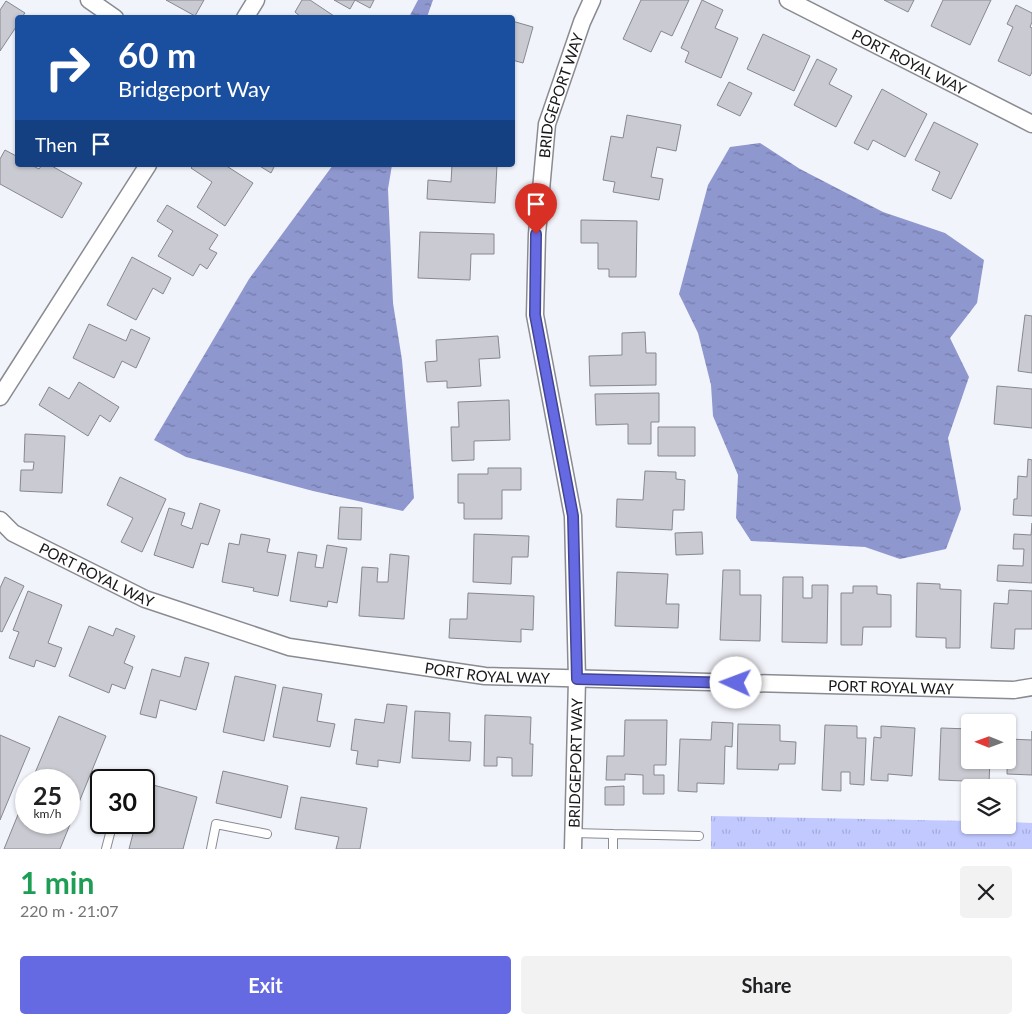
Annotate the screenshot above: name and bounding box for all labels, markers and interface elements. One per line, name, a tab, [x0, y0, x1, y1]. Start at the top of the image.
street label: PORT ROYAL WAY	[849, 25, 970, 98]
street label: BRIDGEPORT WAY	[535, 30, 587, 159]
text: 60 m	[118, 33, 196, 75]
icon: right	[35, 35, 100, 100]
text: Bridgeport Way	[118, 75, 270, 102]
icon: arrive	[87, 130, 115, 158]
text: Then	[35, 133, 77, 156]
pin	[515, 183, 557, 234]
icon: arrive	[522, 190, 550, 218]
street label: PORT ROYAL WAY	[36, 539, 157, 611]
position arrow	[709, 656, 761, 708]
street label: PORT ROYAL WAY	[424, 658, 551, 687]
street label: PORT ROYAL WAY	[828, 676, 955, 697]
street label: BRIDGEPORT WAY	[564, 697, 586, 828]
north arrow	[961, 714, 1016, 769]
map controls	[961, 714, 1016, 834]
speed limit sign: 30	[90, 769, 155, 834]
button: layers	[961, 779, 1016, 834]
text: 25	[33, 780, 62, 810]
text: km/h	[33, 806, 62, 821]
text: 1 min	[20, 864, 94, 900]
button: close	[960, 866, 1012, 918]
text: 220 m · 21:07	[20, 901, 119, 920]
button: Exit	[20, 956, 511, 1014]
button: Share	[521, 956, 1012, 1014]

